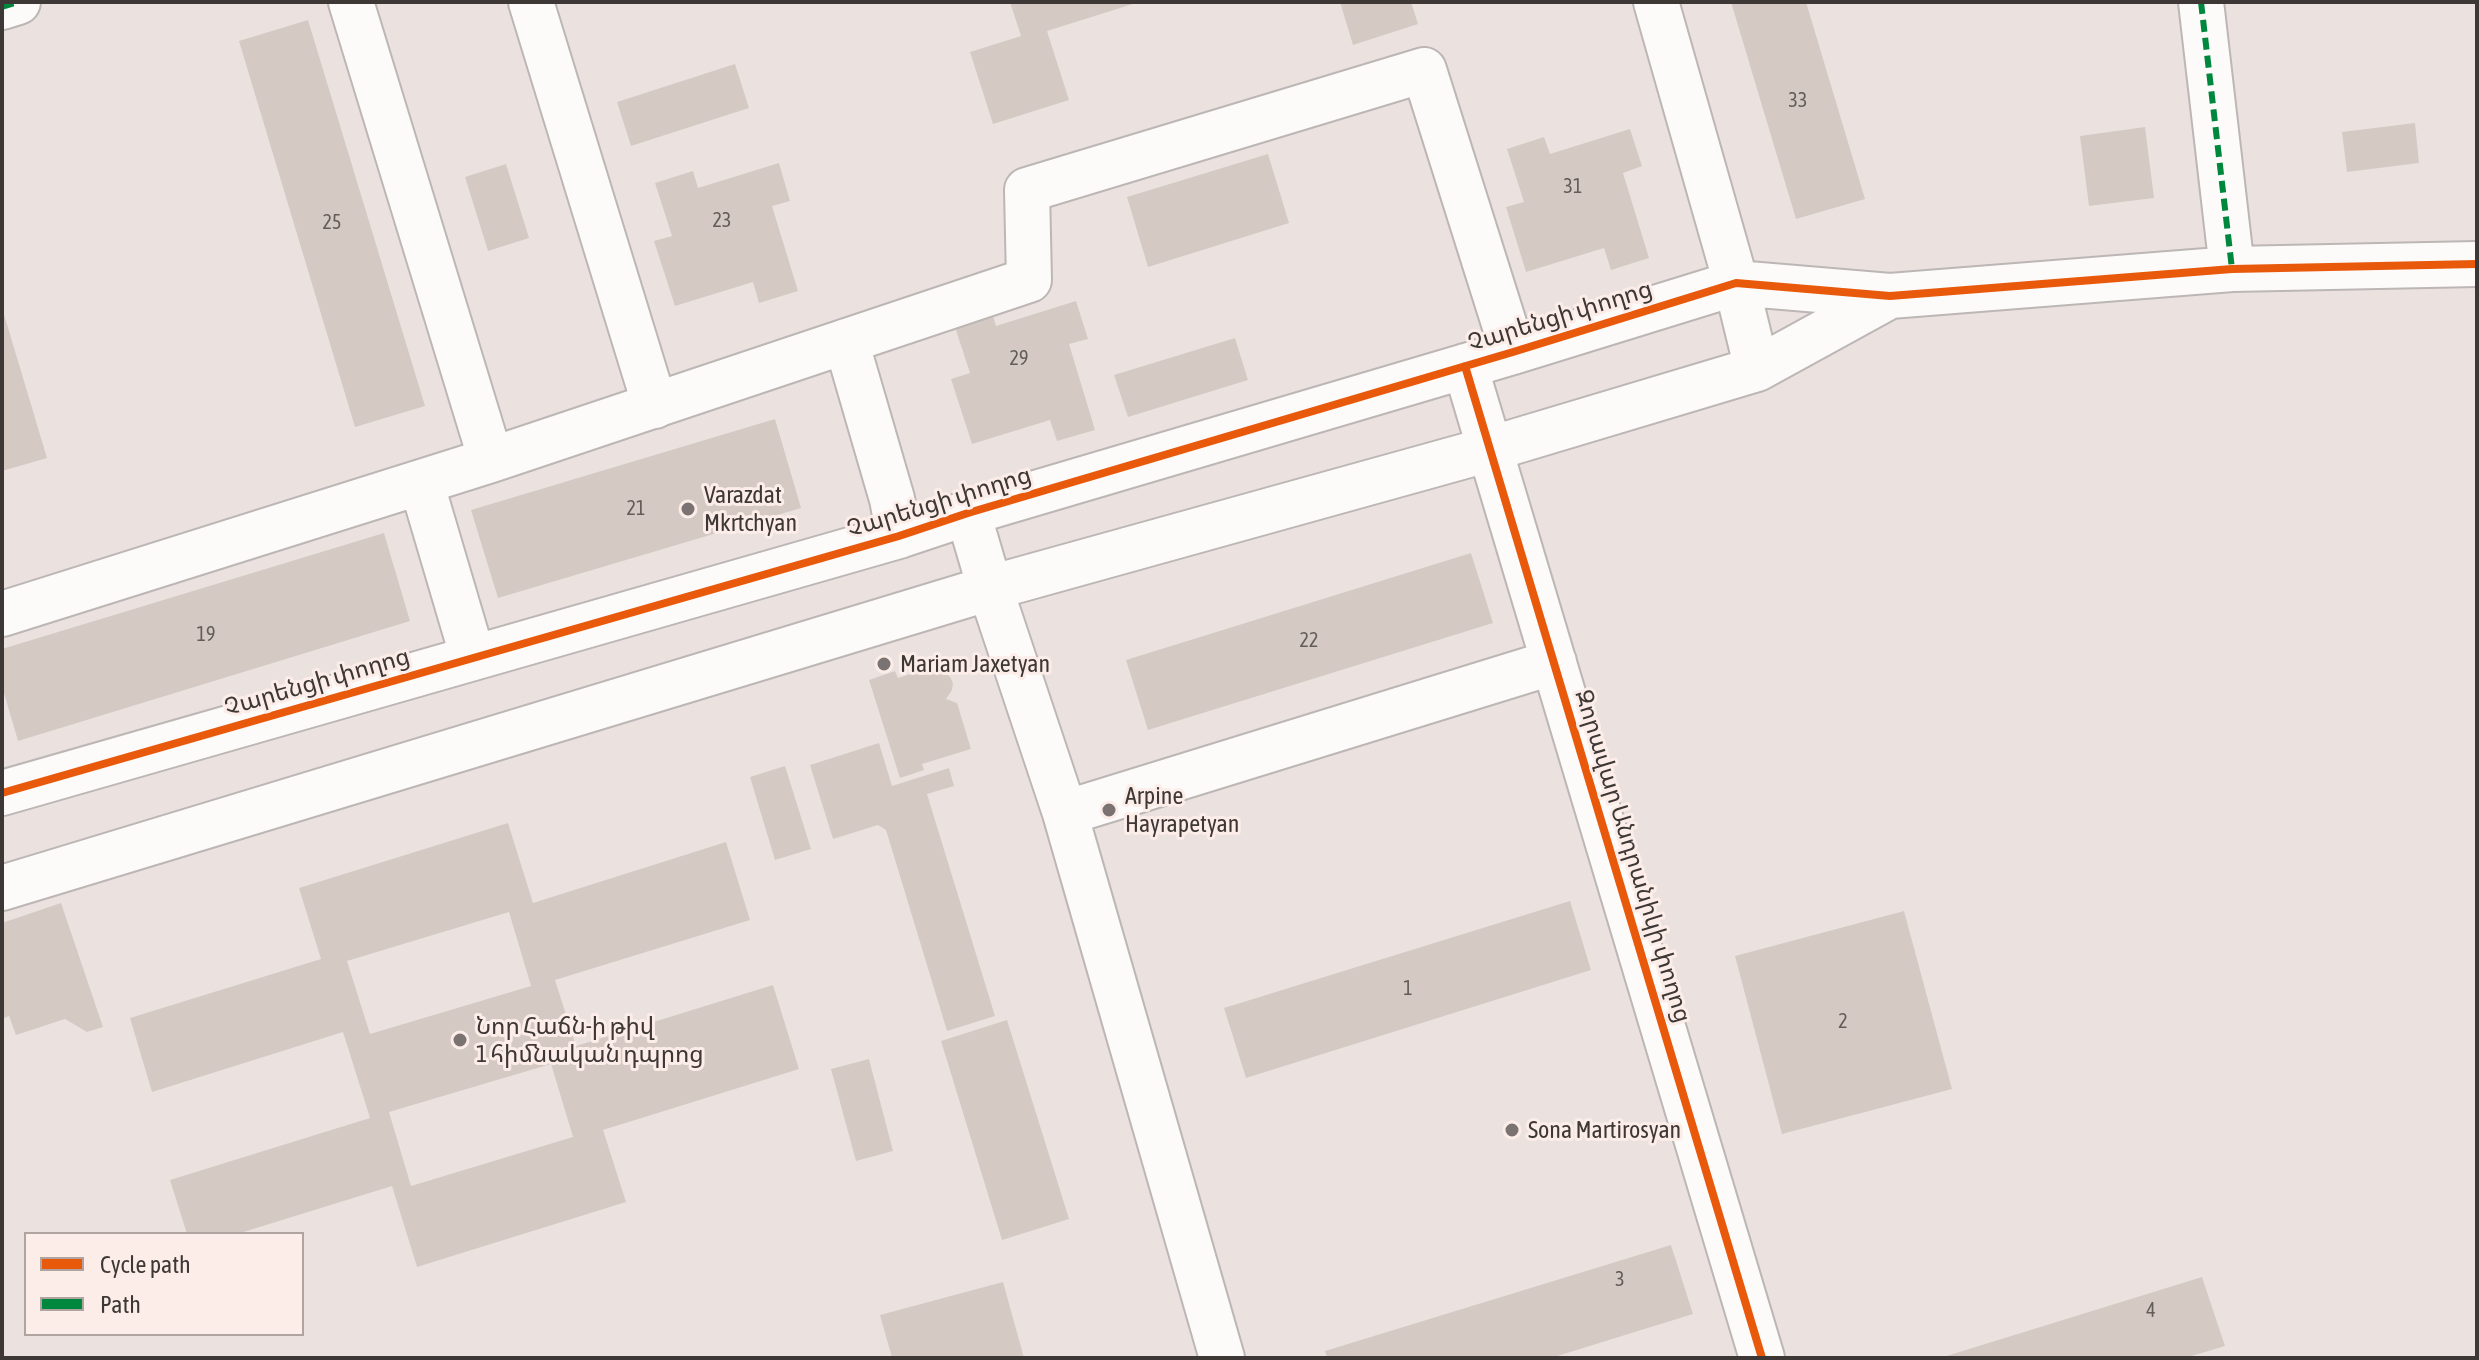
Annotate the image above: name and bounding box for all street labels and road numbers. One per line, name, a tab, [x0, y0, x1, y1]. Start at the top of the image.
street label: Չարենցի փողոց	[1464, 274, 1656, 358]
street label: Չարենցի փողոց	[843, 460, 1035, 544]
street label: Չարենցի փողոց	[221, 642, 413, 722]
street label: Զորավար Անդրանիկի փողոց	[1569, 686, 1697, 1026]

